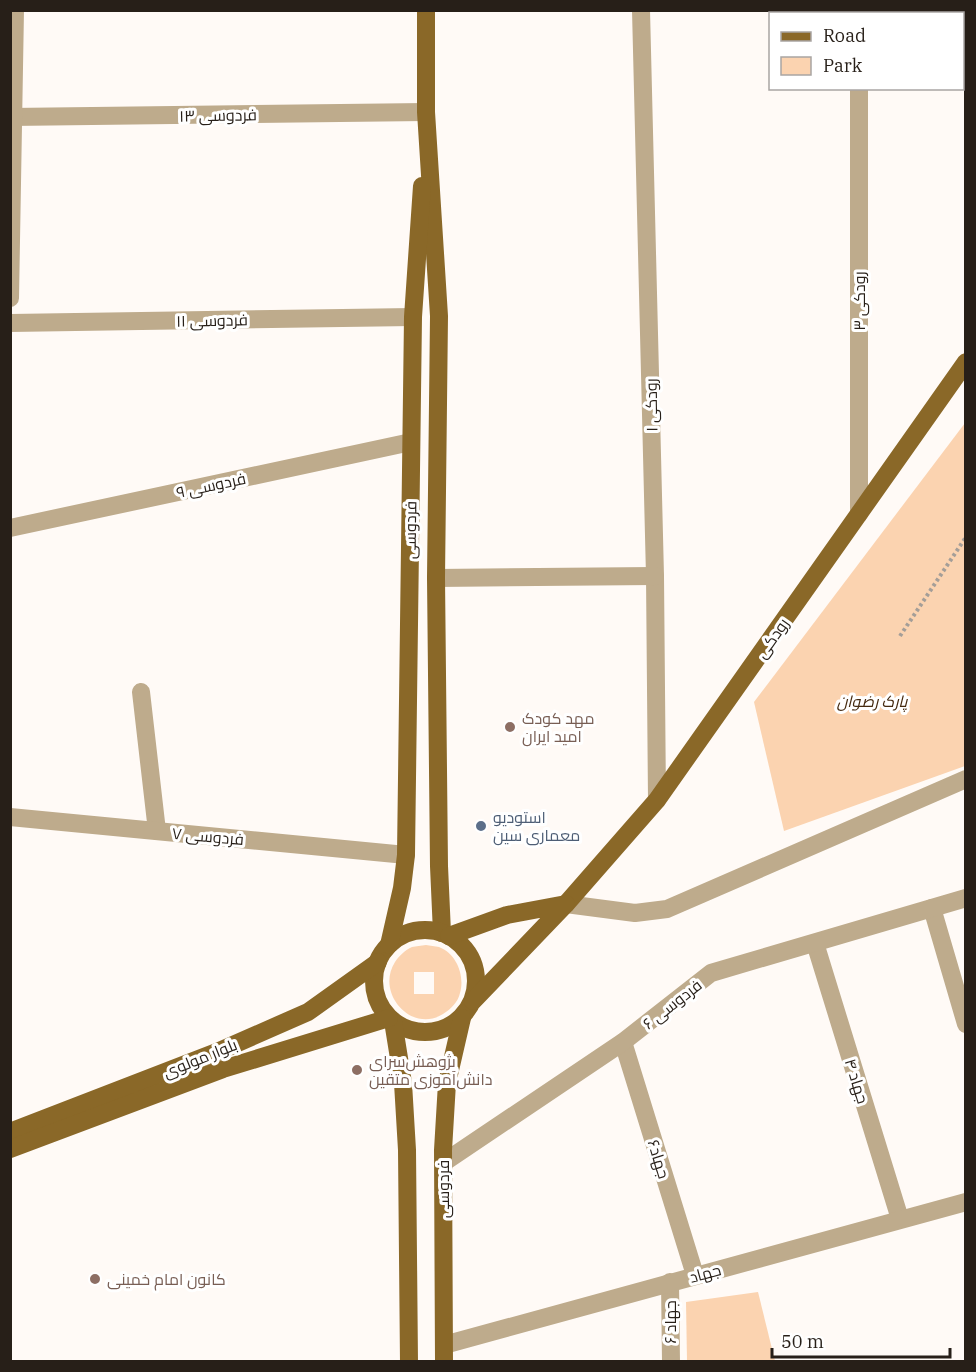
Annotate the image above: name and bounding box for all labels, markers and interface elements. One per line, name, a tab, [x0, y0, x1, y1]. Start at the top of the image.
legend	[769, 12, 964, 90]
text: Road	[823, 24, 866, 47]
text: Park	[823, 54, 863, 77]
street label: فردوسی ۱۳	[179, 104, 257, 127]
street label: رودکی ۳	[849, 271, 870, 331]
street label: فردوسی ۱۱	[176, 309, 248, 332]
street label: رودکی ۱	[641, 378, 662, 432]
street label: فردوسی ۹	[175, 468, 248, 503]
street label: فردوسی	[399, 501, 422, 559]
street label: رودکی	[751, 614, 794, 663]
park label: پارک رضوان	[837, 691, 908, 712]
place label: مهد کودک امید ایران	[522, 708, 595, 747]
marker: مهد کودک امید ایران	[503, 720, 517, 734]
place label: استودیو معماری سین	[493, 807, 580, 846]
marker: استودیو معماری سین	[474, 819, 488, 833]
street label: فردوسی ۷	[171, 823, 245, 850]
street label: فردوسی ۶	[638, 975, 706, 1034]
street label: بلوار مولوی	[160, 1034, 240, 1083]
place label: پژوهش‌سرای دانش‌آموزی متقین	[369, 1051, 492, 1090]
street label: جهاد ۴	[840, 1056, 873, 1106]
marker: پژوهش‌سرای دانش‌آموزی متقین	[350, 1063, 364, 1077]
street label: جهاد۶	[643, 1137, 674, 1181]
street label: فردوسی	[433, 1160, 454, 1218]
street label: جهاد	[687, 1259, 723, 1288]
place label: کانون امام خمینی	[107, 1269, 226, 1291]
marker: کانون امام خمینی	[88, 1272, 102, 1286]
street label: جهاد ۶	[660, 1300, 681, 1344]
scale bar	[772, 1321, 950, 1359]
text: 50 m	[781, 1330, 824, 1353]

